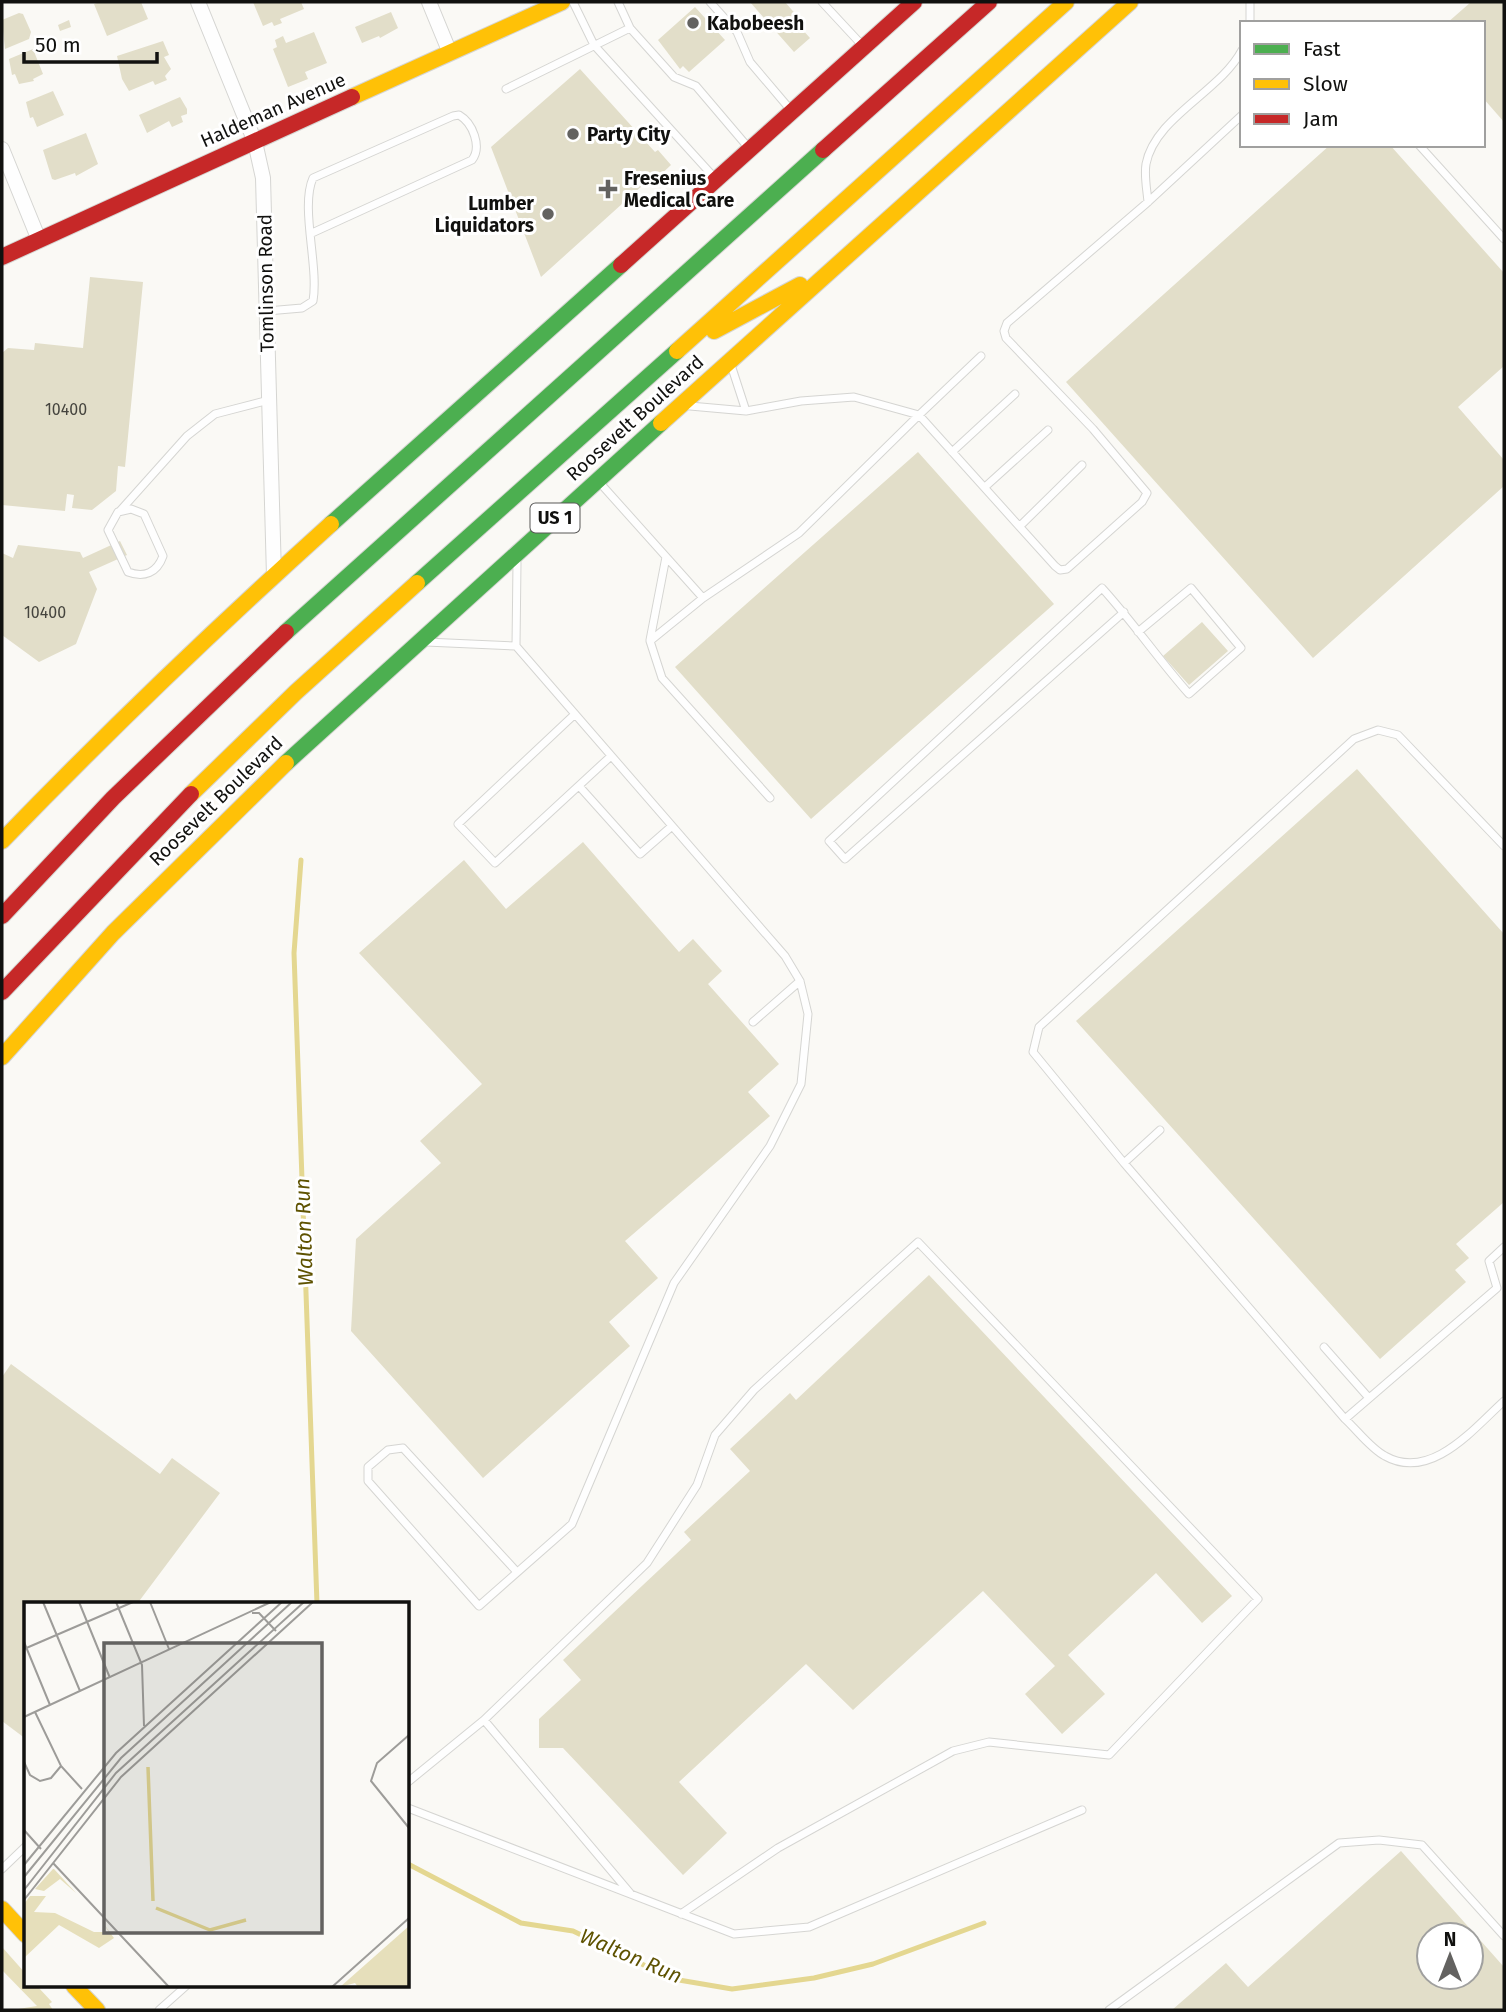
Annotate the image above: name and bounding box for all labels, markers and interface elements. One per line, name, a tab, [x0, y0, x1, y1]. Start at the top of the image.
place label: Kabobeesh	[707, 12, 804, 35]
marker: Kabobeesh	[685, 15, 701, 31]
scale bar	[24, 21, 158, 65]
legend	[1240, 21, 1485, 147]
text: 50 m	[35, 32, 81, 58]
text: Fast	[1303, 36, 1341, 62]
street label: Haldeman Avenue	[197, 68, 349, 152]
text: Slow	[1303, 71, 1348, 97]
text: Jam	[1303, 106, 1339, 132]
place label: Party City	[587, 123, 671, 146]
marker: Party City	[565, 126, 581, 142]
place label: Fresenius Medical Care	[624, 167, 734, 212]
marker: Fresenius Medical Care	[598, 179, 618, 199]
place label: Lumber Liquidators	[435, 192, 534, 237]
marker: Lumber Liquidators	[540, 206, 556, 222]
street label: Tomlinson Road	[253, 214, 279, 352]
street label: Roosevelt Boulevard	[562, 350, 708, 486]
house number: 10400	[45, 400, 87, 419]
road number: US 1	[530, 504, 580, 532]
house number: 10400	[24, 603, 66, 622]
street label: Roosevelt Boulevard	[144, 731, 288, 871]
water label: Walton Run	[289, 1177, 319, 1287]
inset map	[24, 1602, 410, 1988]
north arrow	[1415, 1921, 1485, 1991]
water label: Walton Run	[576, 1923, 686, 1989]
text: N	[1444, 1928, 1456, 1951]

